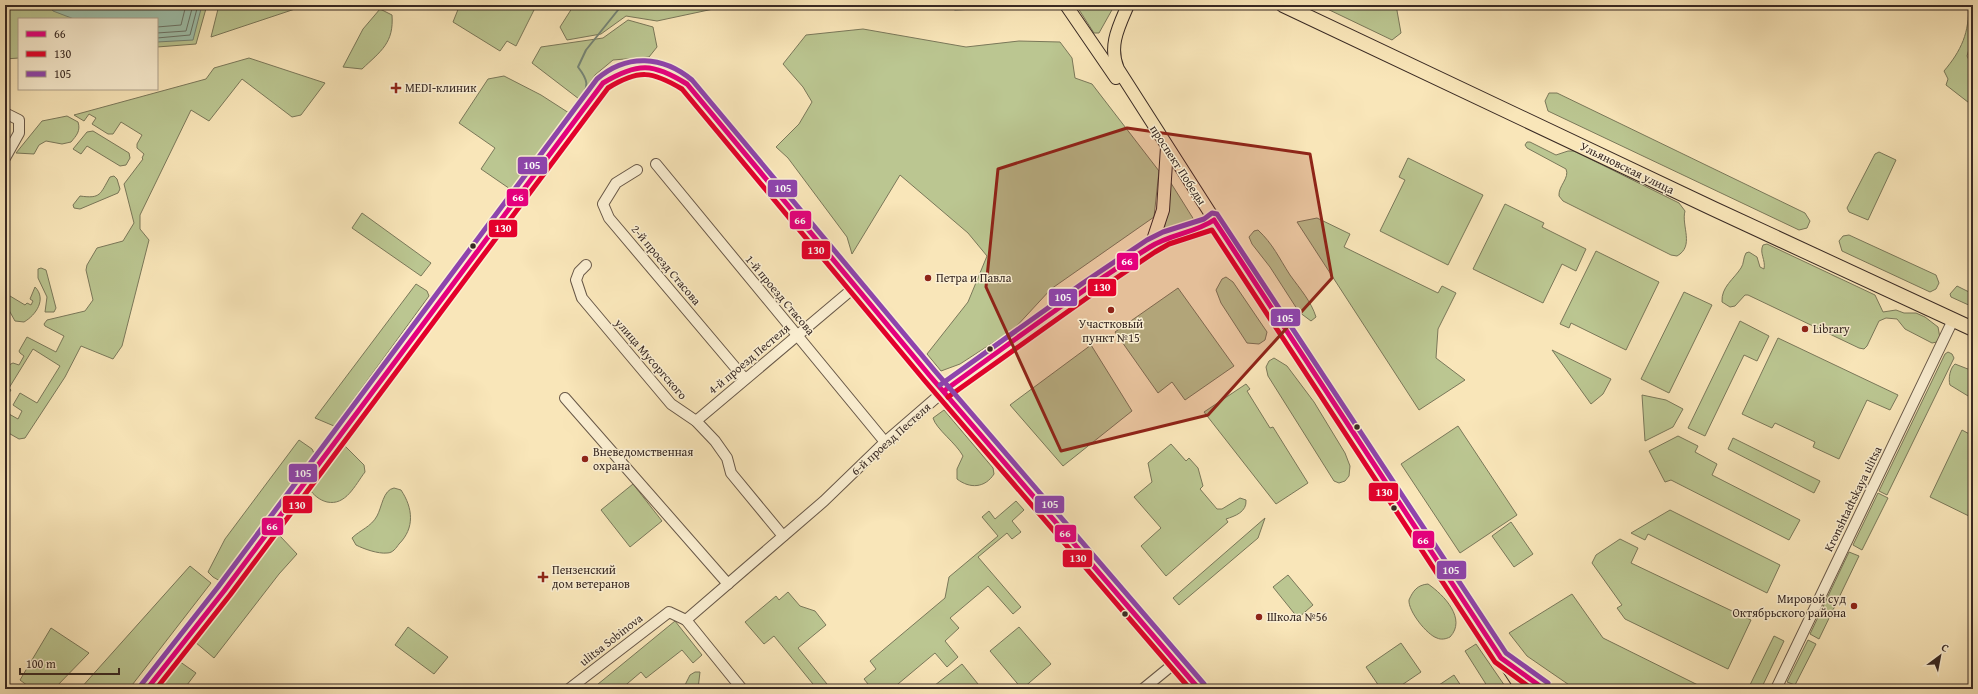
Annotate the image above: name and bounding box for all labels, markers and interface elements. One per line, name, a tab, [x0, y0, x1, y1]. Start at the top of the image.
legend	[18, 18, 158, 90]
text: 66	[54, 25, 66, 42]
text: 130	[54, 45, 72, 62]
text: 105	[54, 65, 72, 82]
place label: MEDI-клиник	[405, 79, 477, 96]
marker: MEDI-клиник	[390, 82, 402, 94]
street label: проспект Победы	[1146, 121, 1211, 209]
street label: Ульяновская улица	[1577, 137, 1677, 198]
line badge: 105	[517, 156, 548, 175]
text: 105	[523, 157, 541, 173]
line badge: 105	[767, 179, 798, 198]
text: 105	[774, 180, 792, 196]
line badge: 66	[506, 188, 529, 207]
text: 66	[512, 189, 524, 205]
line badge: 66	[789, 210, 812, 230]
text: 66	[794, 212, 806, 228]
line badge: 130	[488, 219, 518, 238]
text: 130	[494, 220, 512, 236]
street label: 2-й проезд Стасова	[628, 221, 705, 309]
line badge: 130	[801, 240, 831, 260]
unlabelled marker	[468, 241, 478, 251]
text: 130	[807, 242, 825, 258]
street label: 1-й проезд Стасова	[742, 251, 819, 339]
line badge: 66	[1116, 252, 1139, 271]
text: 66	[1121, 253, 1133, 269]
place label: Петра и Павла	[936, 269, 1012, 286]
marker: Петра и Павла	[923, 273, 933, 283]
line badge: 130	[1087, 278, 1117, 297]
text: 130	[1093, 279, 1111, 295]
line badge: 105	[1048, 288, 1078, 307]
text: 105	[1054, 289, 1072, 305]
marker: Участковый пункт №15	[1106, 305, 1116, 315]
line badge: 105	[1270, 308, 1301, 327]
text: 105	[1276, 310, 1294, 326]
street label: улица Мусоргского	[611, 314, 691, 403]
place label: Участковый пункт №15	[1079, 315, 1143, 346]
street label: 4-й проезд Пестеля	[704, 319, 793, 398]
place label: Library	[1813, 320, 1850, 337]
marker: Library	[1800, 324, 1810, 334]
unlabelled marker	[985, 344, 995, 354]
street label: 6-й проезд Пестеля	[847, 398, 934, 479]
unlabelled marker	[1352, 422, 1362, 432]
place label: Вневедомственная охрана	[593, 443, 693, 474]
street label: Kronshtadtskaya ulitsa	[1820, 443, 1886, 554]
marker: Вневедомственная охрана	[580, 454, 590, 464]
line badge: 105	[288, 463, 318, 483]
text: 105	[294, 465, 312, 481]
line badge: 130	[1368, 482, 1399, 502]
text: 130	[1375, 484, 1393, 500]
line badge: 130	[282, 495, 313, 514]
line badge: 105	[1034, 495, 1065, 514]
text: 105	[1041, 496, 1059, 512]
text: 130	[288, 497, 306, 513]
unlabelled marker	[1389, 503, 1399, 513]
line badge: 66	[261, 517, 284, 536]
text: 66	[266, 518, 278, 534]
line badge: 66	[1054, 524, 1077, 543]
text: 66	[1059, 525, 1071, 541]
line badge: 66	[1412, 530, 1435, 549]
text: 66	[1417, 532, 1429, 548]
line badge: 130	[1062, 549, 1093, 568]
text: 130	[1069, 550, 1087, 566]
line badge: 105	[1436, 560, 1467, 580]
place label: Пензенский дом ветеранов	[552, 561, 630, 592]
text: 105	[1442, 562, 1460, 578]
marker: Пензенский дом ветеранов	[537, 571, 549, 583]
place label: Мировой суд Октябрьского района	[1733, 590, 1846, 621]
marker: Мировой суд Октябрьского района	[1849, 601, 1859, 611]
place label: Школа №56	[1267, 608, 1328, 625]
street label: ulitsa Sobinova	[575, 609, 646, 670]
unlabelled marker	[1120, 609, 1130, 619]
marker: Школа №56	[1254, 612, 1264, 622]
north arrow	[1920, 636, 1960, 676]
text: С	[1938, 639, 1952, 656]
scale bar	[20, 650, 119, 676]
text: 100 m	[26, 655, 56, 672]

